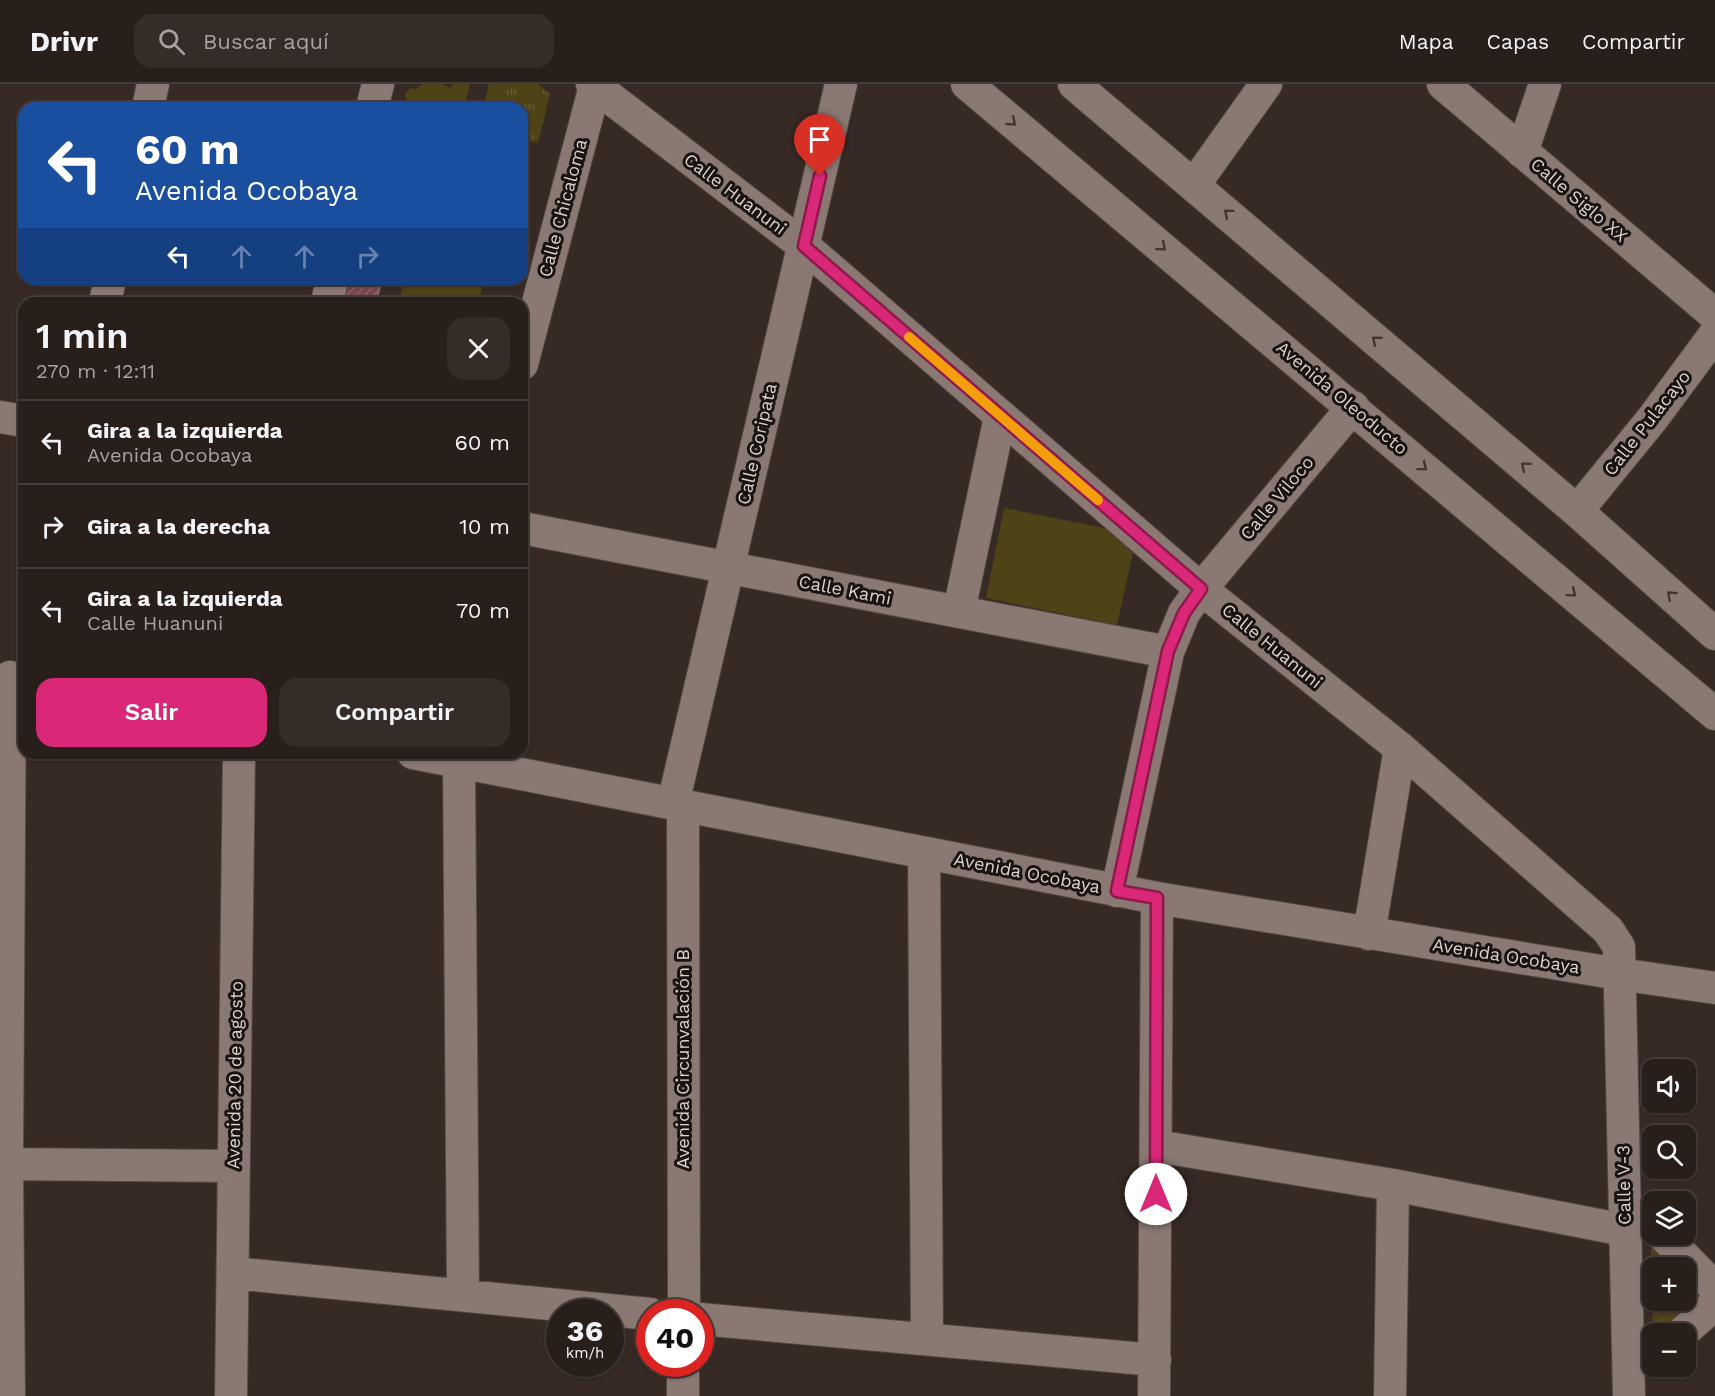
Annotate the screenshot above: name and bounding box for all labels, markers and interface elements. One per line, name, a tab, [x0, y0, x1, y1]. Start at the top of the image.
search box	[134, 14, 554, 68]
text: Drivr	[30, 25, 98, 58]
icon: search	[155, 25, 188, 58]
text: Buscar aquí	[203, 29, 329, 54]
text: Mapa	[1399, 29, 1454, 54]
text: Capas	[1487, 29, 1549, 54]
text: Compartir	[1582, 29, 1685, 54]
pin	[794, 114, 845, 176]
one-way arrow	[1005, 114, 1016, 125]
icon: arrive	[803, 123, 836, 156]
text: 60 m	[135, 125, 239, 174]
icon: left	[36, 126, 114, 204]
street label: Calle Chicaloma	[534, 136, 591, 279]
street label: Calle Huanuni	[680, 148, 791, 239]
street label: Calle Siglo XX	[1527, 153, 1632, 246]
text: Avenida Ocobaya	[135, 175, 358, 207]
one-way arrow	[1224, 210, 1235, 221]
icon: left	[162, 240, 195, 273]
icon: ahead	[225, 240, 258, 273]
icon: ahead	[288, 240, 321, 273]
icon: right	[351, 240, 384, 273]
one-way arrow	[1155, 240, 1166, 251]
text: 1 min	[36, 315, 128, 357]
button: close	[447, 317, 510, 380]
street label: Avenida Oleoducto	[1272, 336, 1412, 459]
one-way arrow	[1372, 336, 1383, 347]
text: 270 m · 12:11	[36, 359, 155, 383]
street label: Calle Pulacayo	[1599, 366, 1694, 479]
street label: Calle Coripata	[732, 381, 781, 507]
text: Gira a la izquierda	[87, 418, 283, 443]
icon: left	[36, 426, 69, 459]
text: 60 m	[454, 430, 510, 455]
text: Avenida Ocobaya	[87, 443, 252, 467]
street label: Calle Viloco	[1235, 451, 1318, 544]
one-way arrow	[1416, 460, 1427, 471]
one-way arrow	[1521, 462, 1532, 473]
icon: right	[36, 510, 69, 543]
text: Gira a la derecha	[87, 514, 270, 539]
text: 10 m	[459, 514, 510, 539]
street label: Calle Kami	[797, 570, 893, 609]
text: Gira a la izquierda	[87, 586, 283, 611]
one-way arrow	[1565, 586, 1576, 597]
one-way arrow	[1668, 591, 1678, 602]
icon: left	[36, 594, 69, 627]
text: 70 m	[456, 598, 510, 623]
street label: Calle Huanuni	[1218, 599, 1327, 692]
text: Calle Huanuni	[87, 611, 223, 635]
button: Salir	[36, 678, 267, 747]
button: Compartir	[279, 678, 510, 747]
street label: Avenida Ocobaya	[952, 848, 1102, 897]
street label: Avenida Ocobaya	[1431, 934, 1581, 978]
street label: Avenida Circunvalación B	[672, 949, 693, 1169]
street label: Avenida 20 de agosto	[222, 981, 247, 1169]
map controls	[1642, 1059, 1696, 1377]
button: sound	[1642, 1059, 1696, 1113]
button: search	[1642, 1125, 1696, 1179]
street label: Calle V-3	[1612, 1145, 1635, 1225]
position arrow	[1124, 1162, 1188, 1226]
button: layers	[1642, 1191, 1696, 1245]
button: +	[1642, 1257, 1696, 1311]
speed limit sign: 40	[636, 1299, 714, 1377]
text: 36	[567, 1313, 603, 1348]
button: −	[1642, 1323, 1696, 1377]
text: km/h	[566, 1344, 604, 1362]

